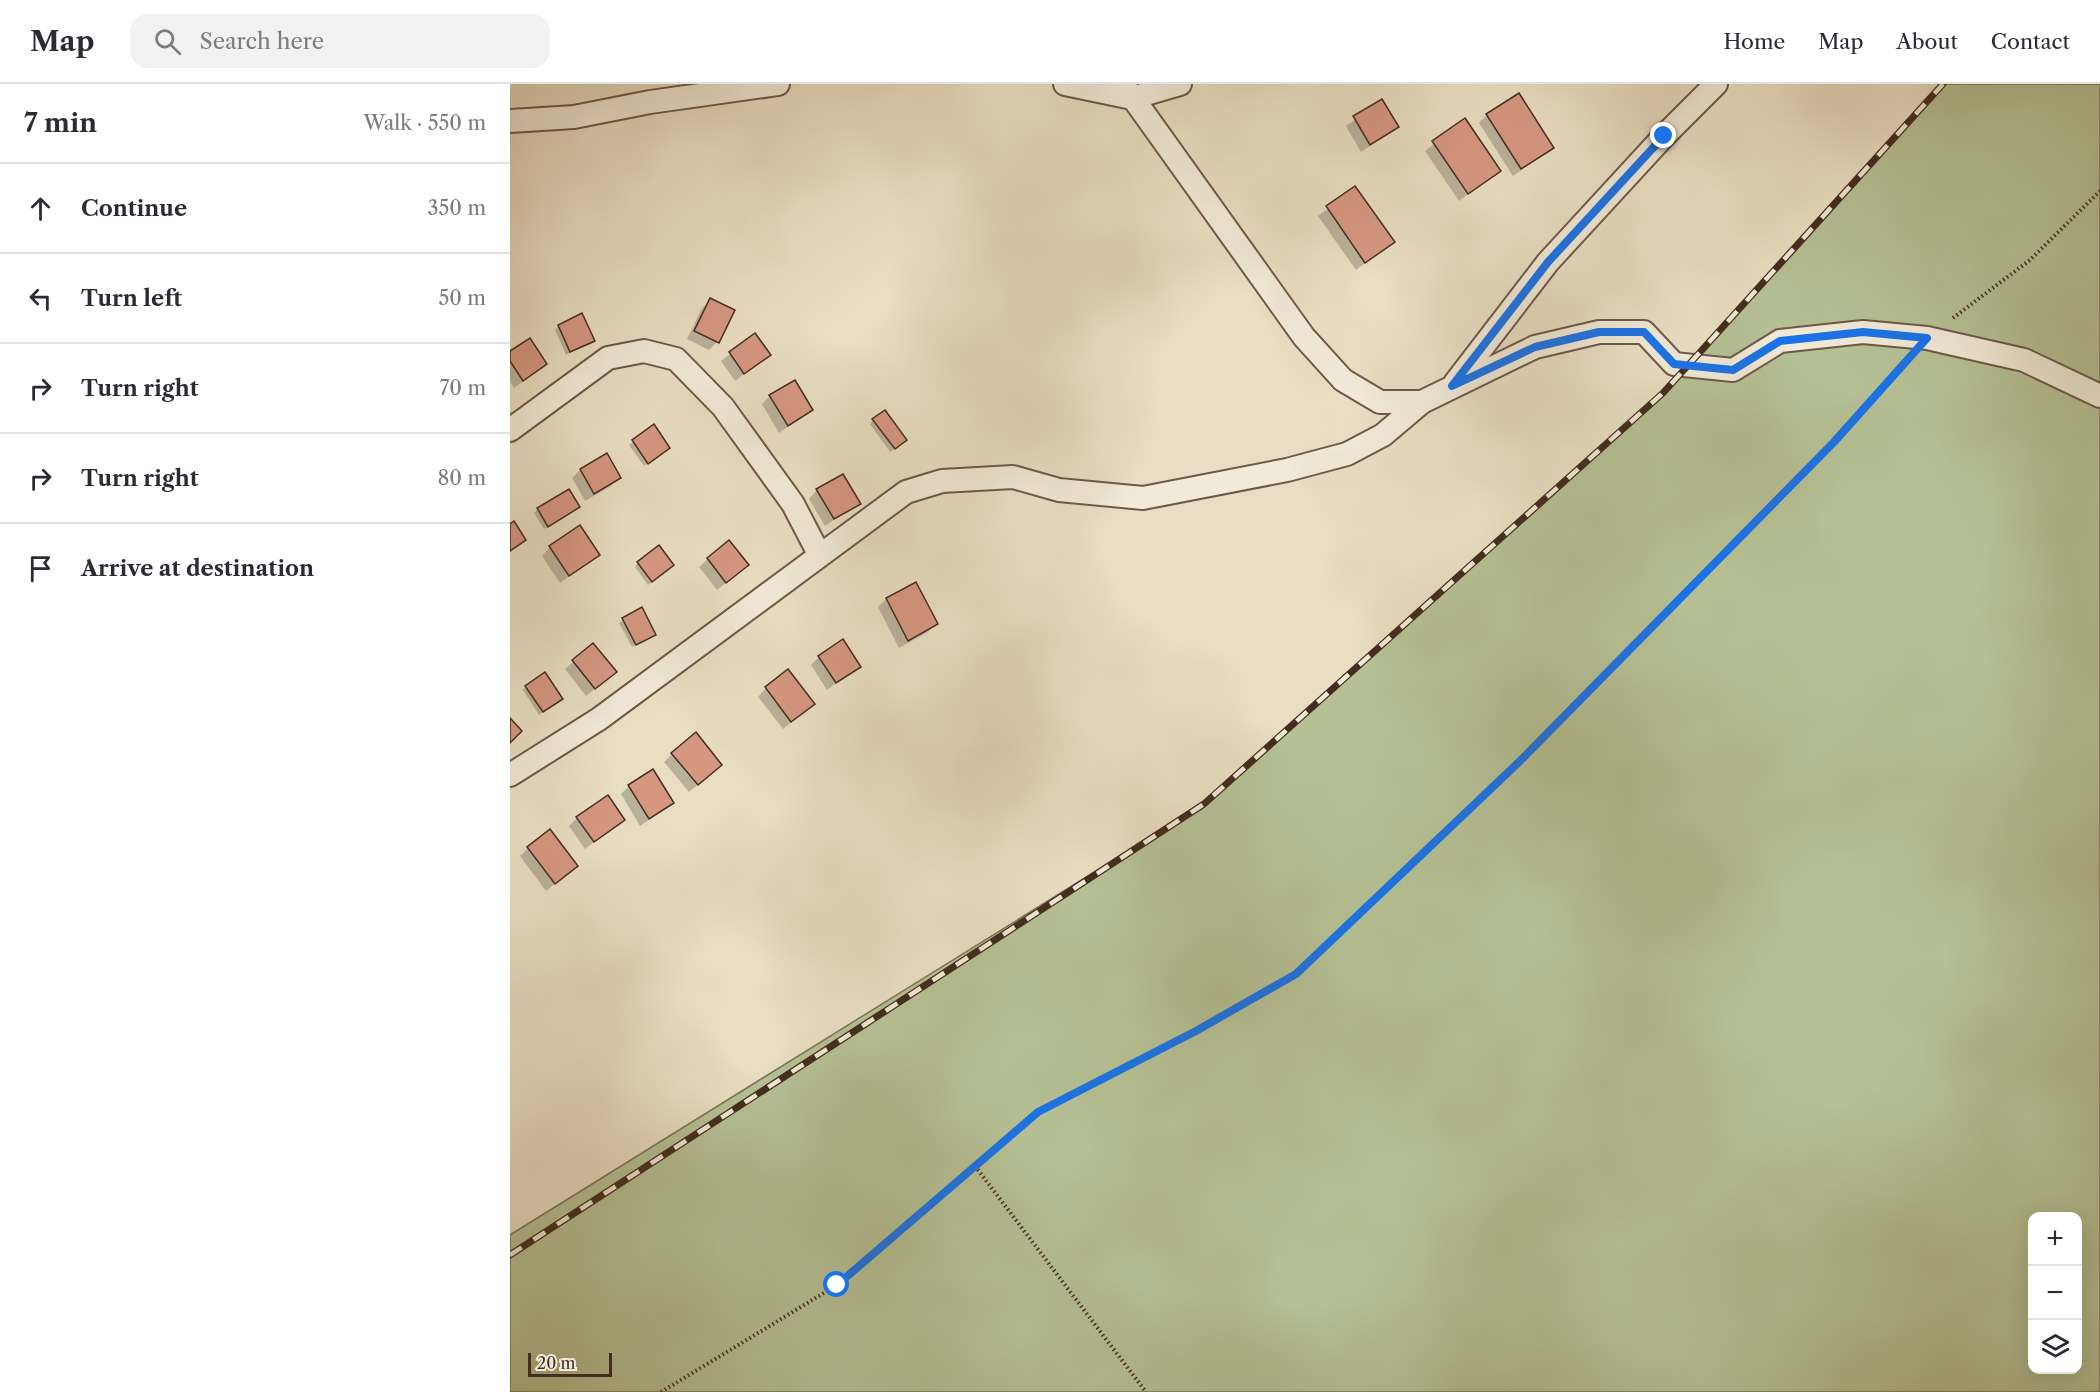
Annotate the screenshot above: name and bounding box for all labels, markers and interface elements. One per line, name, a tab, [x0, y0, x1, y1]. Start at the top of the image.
search box	[130, 14, 550, 68]
text: Map	[30, 24, 94, 58]
icon: search	[151, 25, 184, 58]
text: Search here	[199, 28, 324, 55]
text: Home	[1724, 29, 1785, 54]
text: Map	[1818, 29, 1863, 54]
text: About	[1896, 29, 1958, 54]
text: Contact	[1991, 29, 2070, 54]
text: 7 min	[24, 107, 97, 139]
text: Walk · 550 m	[364, 111, 486, 135]
route end	[1650, 122, 1676, 148]
icon: ahead	[24, 192, 57, 225]
text: Continue	[81, 195, 187, 222]
text: 350 m	[428, 196, 486, 220]
icon: left	[24, 282, 57, 315]
text: Turn left	[81, 285, 182, 312]
text: 50 m	[439, 286, 486, 310]
icon: right	[24, 372, 57, 405]
text: Turn right	[81, 375, 199, 402]
text: 70 m	[440, 376, 486, 400]
icon: right	[24, 462, 57, 495]
text: Turn right	[81, 465, 199, 492]
text: 80 m	[438, 466, 486, 490]
icon: arrive	[24, 552, 57, 585]
text: Arrive at destination	[81, 555, 314, 582]
map controls	[2028, 1212, 2082, 1374]
button: +	[2028, 1212, 2082, 1266]
button: −	[2028, 1266, 2082, 1320]
route start	[823, 1271, 849, 1297]
button: layers	[2028, 1320, 2082, 1374]
scale bar	[528, 1350, 612, 1378]
text: 20 m	[537, 1353, 576, 1373]

